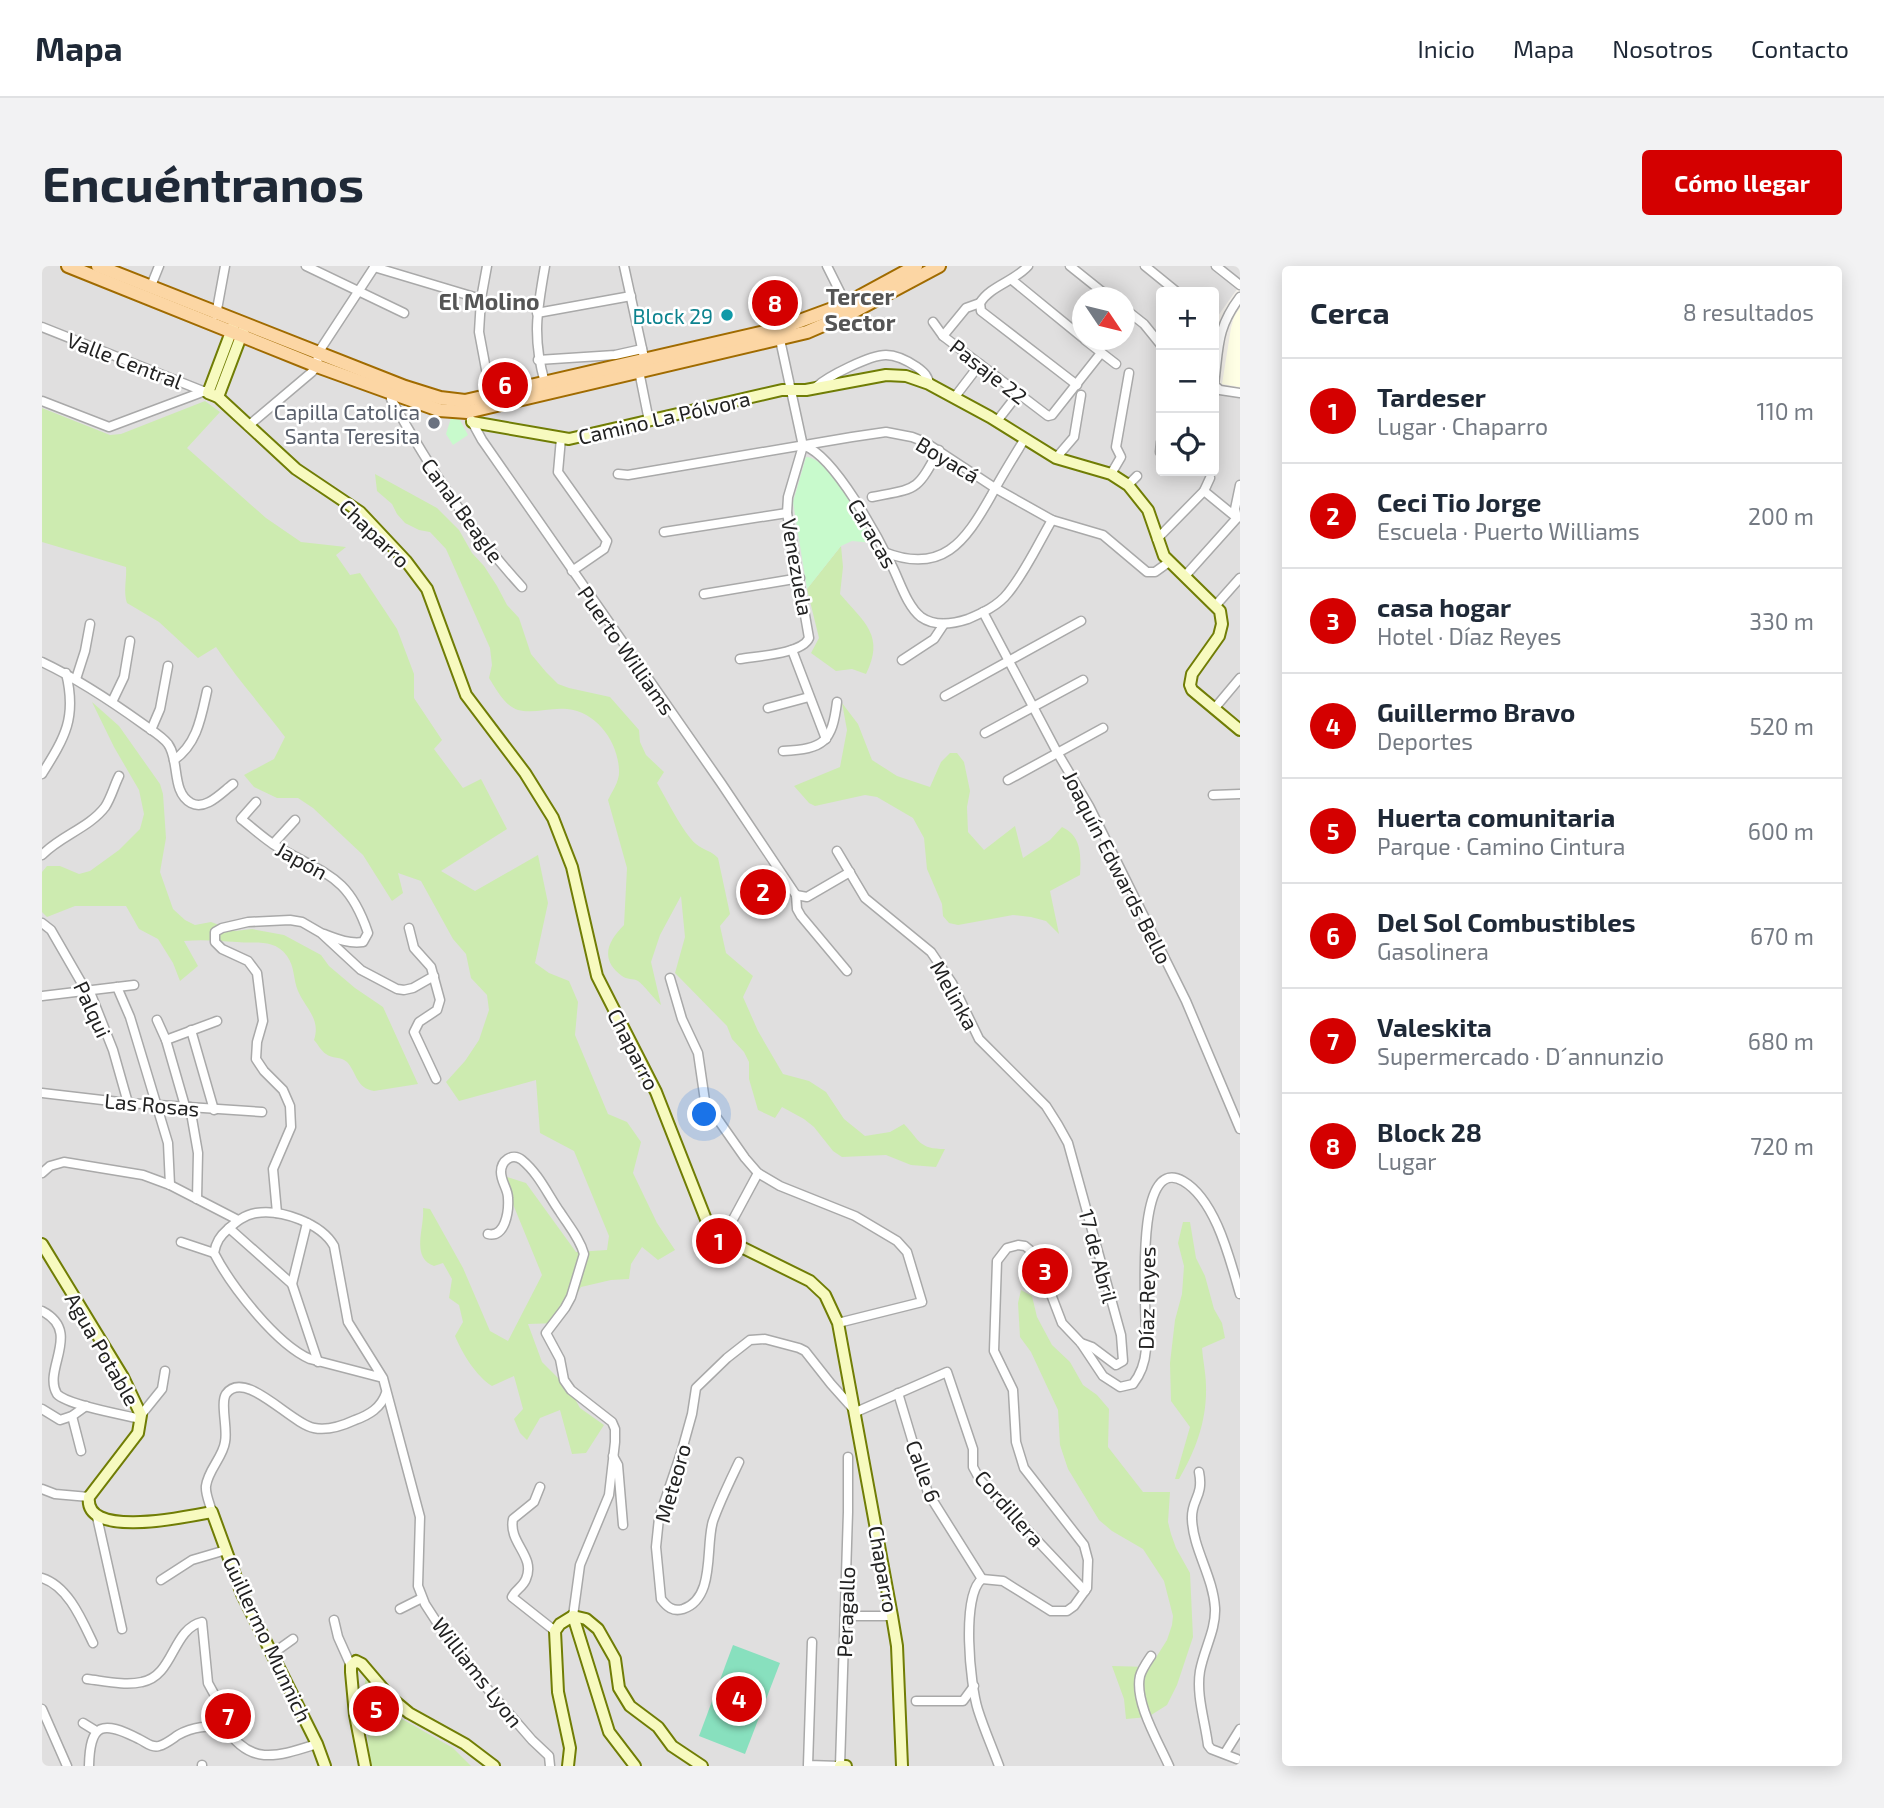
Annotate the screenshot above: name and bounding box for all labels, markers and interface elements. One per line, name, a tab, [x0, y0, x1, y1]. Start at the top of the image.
text: Mapa	[35, 28, 123, 68]
text: Inicio	[1417, 34, 1475, 63]
text: Mapa	[1513, 34, 1574, 63]
text: Nosotros	[1612, 34, 1713, 63]
text: Contacto	[1751, 34, 1849, 63]
button: Cómo llegar	[1642, 150, 1842, 215]
text: Encuéntranos	[42, 153, 364, 212]
pin: 8	[752, 277, 798, 329]
district label: Tercer Sector	[825, 282, 896, 336]
district label: El Molino	[438, 287, 540, 315]
north arrow	[1072, 287, 1135, 350]
map controls	[1156, 287, 1219, 476]
button: +	[1156, 287, 1219, 350]
text: Cerca	[1310, 294, 1390, 330]
text: 8 resultados	[1683, 298, 1814, 326]
place label: Block 29	[633, 303, 713, 328]
marker: Block 29	[719, 307, 735, 323]
street label: Valle Central	[64, 327, 187, 394]
street label: Pasaje 22	[945, 333, 1032, 410]
button: −	[1156, 350, 1219, 413]
pin: 6	[482, 359, 528, 411]
text: Tardeser	[1377, 381, 1486, 412]
street label: Camino La Pólvora	[576, 385, 752, 449]
text: 1	[1328, 397, 1338, 425]
text: 110 m	[1757, 397, 1814, 425]
place label: Capilla Catolica Santa Teresita	[274, 399, 420, 448]
text: Lugar · Chaparro	[1377, 412, 1548, 440]
button: locate	[1156, 413, 1219, 476]
marker: Capilla Catolica Santa Teresita	[426, 415, 442, 431]
street label: Boyacá	[912, 430, 984, 488]
street label: Canal Beagle	[417, 453, 509, 567]
text: Ceci Tio Jorge	[1377, 486, 1541, 517]
street label: Chaparro	[335, 493, 415, 573]
street label: Caracas	[843, 494, 903, 572]
text: 2	[1326, 502, 1340, 530]
text: 200 m	[1748, 502, 1814, 530]
street label: Venezuela	[777, 516, 819, 618]
text: Escuela · Puerto Williams	[1377, 517, 1640, 545]
street label: Puerto Williams	[573, 581, 681, 719]
text: casa hogar	[1377, 591, 1511, 622]
text: 3	[1326, 607, 1340, 635]
text: 330 m	[1749, 607, 1814, 635]
text: Hotel · Díaz Reyes	[1377, 622, 1561, 650]
text: Guillermo Bravo	[1377, 696, 1575, 727]
text: 4	[1326, 712, 1340, 740]
text: 520 m	[1750, 712, 1814, 740]
text: Deportes	[1377, 727, 1473, 755]
street label: Joaquín Edwards Bello	[1058, 766, 1178, 968]
text: Huerta comunitaria	[1377, 801, 1615, 832]
text: 5	[1327, 817, 1339, 845]
text: 600 m	[1748, 817, 1814, 845]
text: Parque · Camino Cintura	[1377, 832, 1625, 860]
street label: Japón	[272, 836, 332, 884]
pin: 2	[740, 866, 786, 918]
text: Del Sol Combustibles	[1377, 906, 1636, 937]
text: 6	[1326, 922, 1340, 950]
text: 670 m	[1750, 922, 1814, 950]
text: Gasolinera	[1377, 937, 1489, 965]
street label: Melinka	[926, 956, 984, 1034]
street label: Palqui	[69, 977, 117, 1041]
street label: Chaparro	[603, 1004, 665, 1094]
text: Valeskita	[1377, 1011, 1492, 1042]
text: 7	[1327, 1027, 1339, 1055]
text: 680 m	[1748, 1027, 1814, 1055]
text: Supermercado · D´annunzio	[1377, 1042, 1664, 1070]
street label: Las Rosas	[103, 1087, 201, 1121]
your location	[687, 1097, 721, 1131]
text: Block 28	[1377, 1116, 1482, 1147]
text: 8	[1326, 1132, 1340, 1160]
text: 720 m	[1750, 1132, 1814, 1160]
text: Lugar	[1377, 1147, 1437, 1175]
street label: 17 de Abril	[1074, 1206, 1124, 1306]
pin: 1	[696, 1215, 742, 1267]
pin: 3	[1022, 1245, 1068, 1297]
street label: Díaz Reyes	[1133, 1246, 1159, 1350]
street label: Agua Potable	[61, 1288, 145, 1410]
street label: Calle 6	[901, 1437, 947, 1505]
street label: Meteoro	[649, 1441, 695, 1525]
street label: Cordillera	[970, 1465, 1050, 1551]
street label: Chaparro	[864, 1524, 904, 1614]
street label: Guillermo Munnich	[219, 1552, 317, 1726]
street label: Peragallo	[831, 1566, 859, 1658]
street label: Williams Lyon	[427, 1612, 529, 1732]
pin: 4	[716, 1673, 762, 1725]
pin: 5	[353, 1683, 399, 1735]
pin: 7	[205, 1690, 251, 1742]

